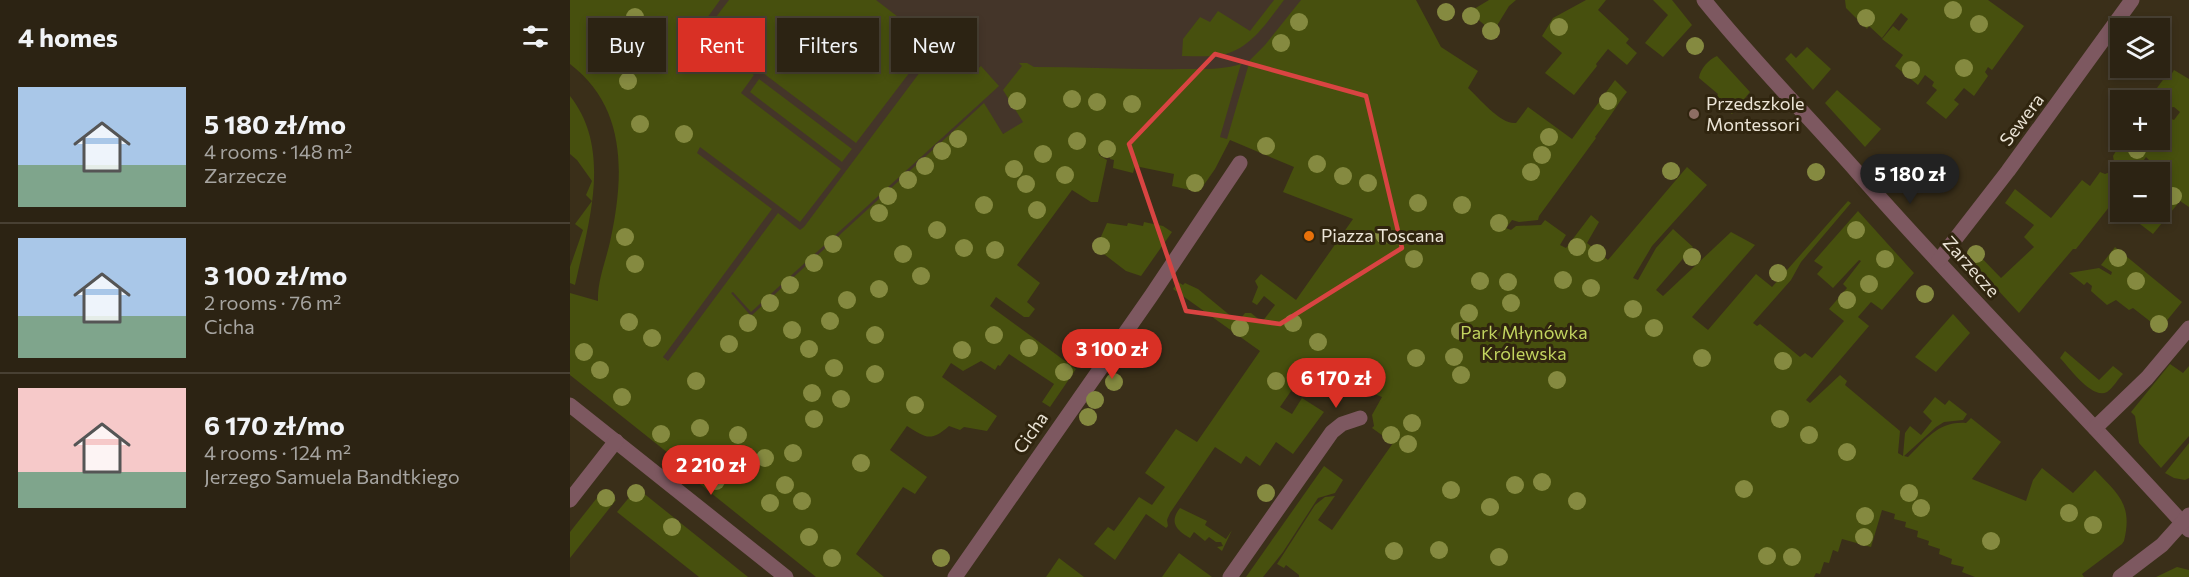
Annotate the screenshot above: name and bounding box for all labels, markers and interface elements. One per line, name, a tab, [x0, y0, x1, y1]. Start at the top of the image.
chip: Buy	[588, 18, 666, 72]
chip: Rent	[678, 18, 765, 72]
chip: Filters	[777, 18, 879, 72]
chip: New	[891, 18, 977, 72]
map controls	[2110, 18, 2170, 222]
button: layers	[2110, 18, 2170, 78]
icon: filters	[519, 20, 552, 53]
text: 4 homes	[18, 21, 118, 52]
street label: Sewera	[1994, 89, 2048, 150]
button: +	[2110, 90, 2170, 150]
place label: Przedszkole Montessori	[1706, 92, 1805, 135]
marker: Przedszkole Montessori	[1687, 107, 1701, 121]
text: 5 180 zł/mo	[204, 108, 346, 139]
icon: home	[66, 111, 138, 183]
text: 4 rooms · 148 m²	[204, 139, 352, 163]
pin: 5 180 zł	[1848, 154, 1972, 205]
text: 5 180 zł	[1874, 161, 1946, 185]
button: −	[2110, 162, 2170, 222]
text: Zarzecze	[204, 163, 287, 187]
place label: Piazza Toscana	[1321, 224, 1444, 246]
marker: Piazza Toscana	[1302, 229, 1316, 243]
street label: Zarzecze	[1939, 231, 2005, 301]
text: 3 100 zł/mo	[204, 259, 347, 290]
icon: home	[66, 262, 138, 334]
text: 2 rooms · 76 m²	[204, 290, 341, 314]
text: Cicha	[204, 314, 255, 338]
park label: Park Młynówka Królewska	[1460, 321, 1588, 364]
pin: 3 100 zł	[1050, 329, 1174, 380]
text: 3 100 zł	[1076, 336, 1148, 360]
pin: 6 170 zł	[1274, 358, 1398, 409]
text: 6 170 zł	[1301, 365, 1371, 389]
street label: Cicha	[1008, 407, 1052, 457]
text: 6 170 zł/mo	[204, 409, 345, 440]
icon: home	[66, 412, 138, 484]
text: 4 rooms · 124 m²	[204, 440, 351, 464]
pin: 2 210 zł	[649, 445, 773, 496]
text: 2 210 zł	[676, 452, 746, 476]
text: Jerzego Samuela Bandtkiego	[204, 464, 460, 488]

